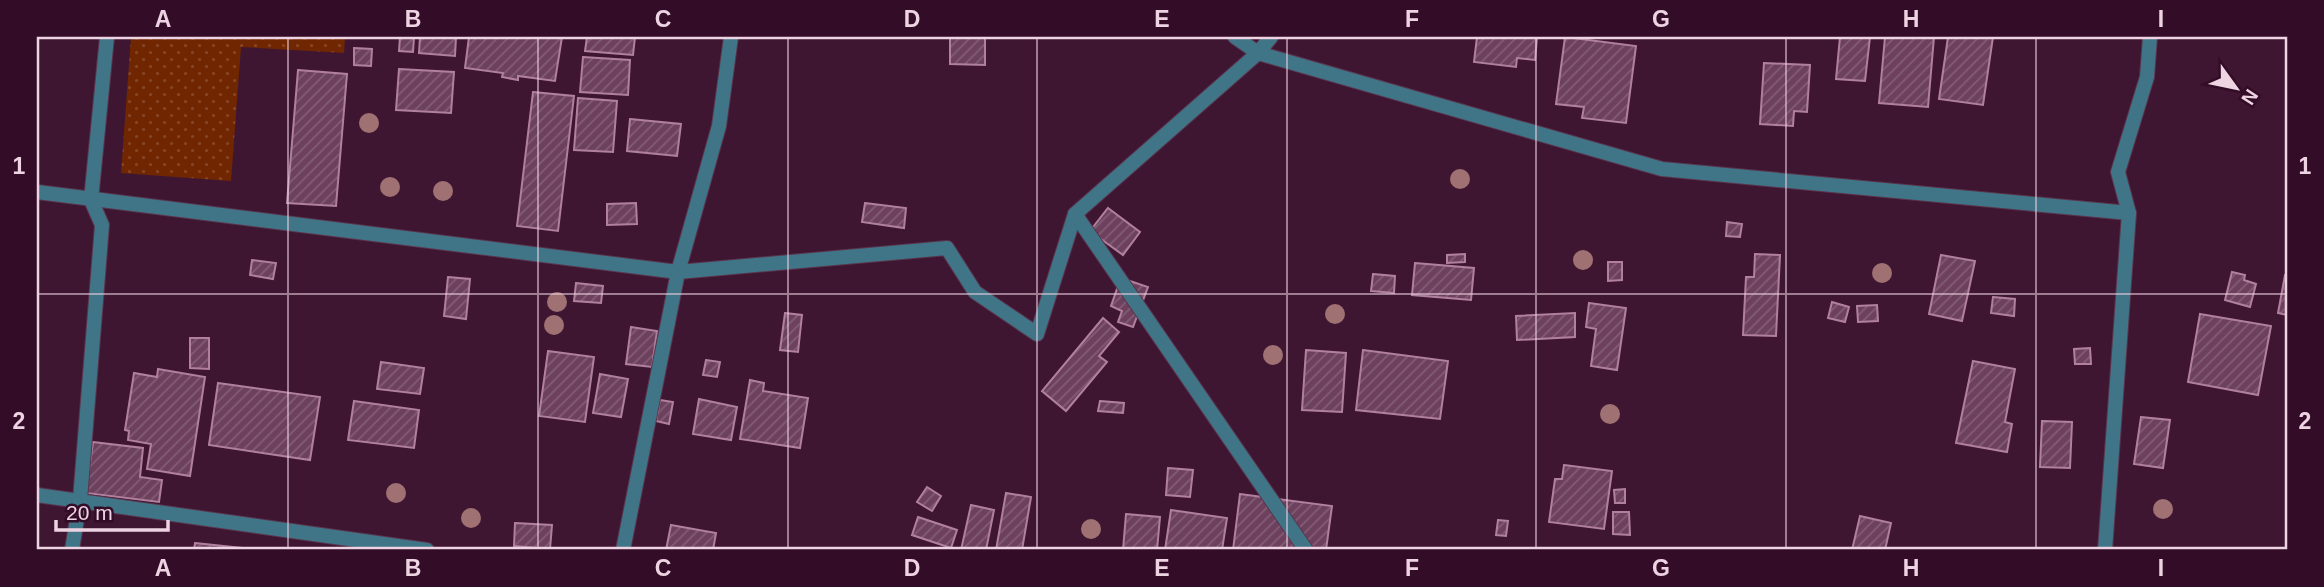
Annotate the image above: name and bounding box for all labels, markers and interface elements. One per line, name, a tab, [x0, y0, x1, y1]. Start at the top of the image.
text: A	[155, 6, 171, 32]
text: B	[405, 6, 421, 32]
text: C	[655, 6, 671, 32]
text: D	[904, 6, 920, 32]
text: E	[1154, 6, 1170, 32]
text: F	[1405, 6, 1419, 32]
text: G	[1652, 6, 1670, 32]
text: H	[1903, 6, 1919, 32]
text: I	[2158, 6, 2164, 32]
north arrow	[2202, 52, 2272, 122]
text: N	[2237, 86, 2262, 108]
text: 1	[13, 153, 26, 179]
text: 1	[2299, 153, 2312, 179]
text: 2	[13, 408, 25, 434]
text: 2	[2299, 408, 2311, 434]
scale bar	[56, 489, 168, 533]
text: 20 m	[66, 501, 113, 524]
text: A	[155, 555, 171, 581]
text: B	[405, 555, 421, 581]
text: C	[655, 555, 671, 581]
text: D	[904, 555, 920, 581]
text: E	[1154, 555, 1170, 581]
text: F	[1405, 555, 1419, 581]
text: G	[1652, 555, 1670, 581]
text: H	[1903, 555, 1919, 581]
text: I	[2158, 555, 2164, 581]

